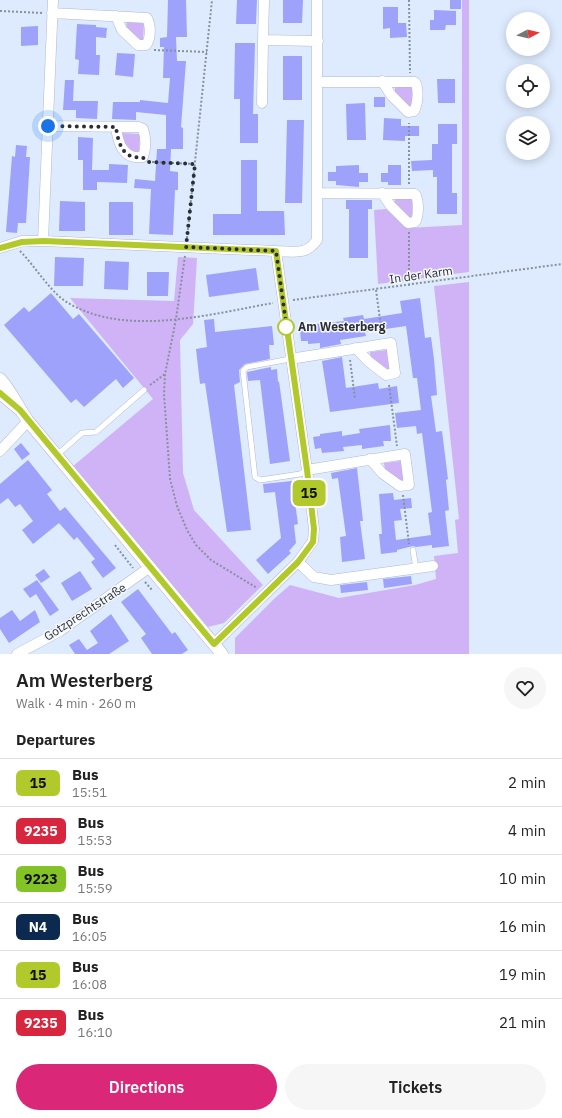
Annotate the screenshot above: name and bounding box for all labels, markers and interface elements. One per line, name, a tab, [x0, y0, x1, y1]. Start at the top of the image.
north arrow	[506, 12, 550, 56]
map controls	[506, 12, 550, 160]
button: locate	[506, 64, 550, 108]
your location	[38, 116, 58, 136]
button: layers	[506, 116, 550, 160]
street label: In der Karm	[388, 263, 454, 286]
marker: Am Westerberg	[277, 318, 295, 336]
place label: Am Westerberg	[298, 319, 386, 334]
line badge: 15	[291, 480, 327, 506]
text: 15	[301, 484, 317, 502]
street label: Gotzprechtstraße	[41, 579, 129, 644]
button: heart	[504, 667, 546, 709]
text: Am Westerberg	[16, 668, 152, 692]
text: Walk · 4 min · 260 m	[16, 695, 136, 712]
text: Departures	[16, 730, 95, 749]
text: Bus	[72, 765, 99, 784]
text: 2 min	[508, 773, 546, 792]
text: 15	[30, 774, 46, 792]
text: 15:51	[72, 784, 107, 801]
text: Bus	[78, 813, 104, 832]
text: 4 min	[508, 821, 546, 840]
text: 9235	[24, 822, 58, 840]
text: 15:53	[78, 832, 113, 849]
text: Bus	[78, 861, 104, 880]
text: 10 min	[499, 869, 546, 888]
text: 9223	[24, 870, 58, 888]
text: 15:59	[78, 880, 113, 897]
text: Bus	[72, 909, 99, 928]
text: 16 min	[499, 917, 546, 936]
text: N4	[29, 918, 47, 936]
text: 16:05	[72, 928, 107, 945]
text: Bus	[72, 957, 99, 976]
text: 19 min	[499, 965, 546, 984]
text: 15	[30, 966, 46, 984]
text: 16:08	[72, 976, 107, 993]
text: Bus	[78, 1005, 104, 1024]
text: 21 min	[499, 1013, 546, 1032]
text: 9235	[24, 1014, 58, 1032]
text: 16:10	[78, 1024, 113, 1041]
button: Directions	[16, 1064, 277, 1110]
button: Tickets	[285, 1064, 546, 1110]

